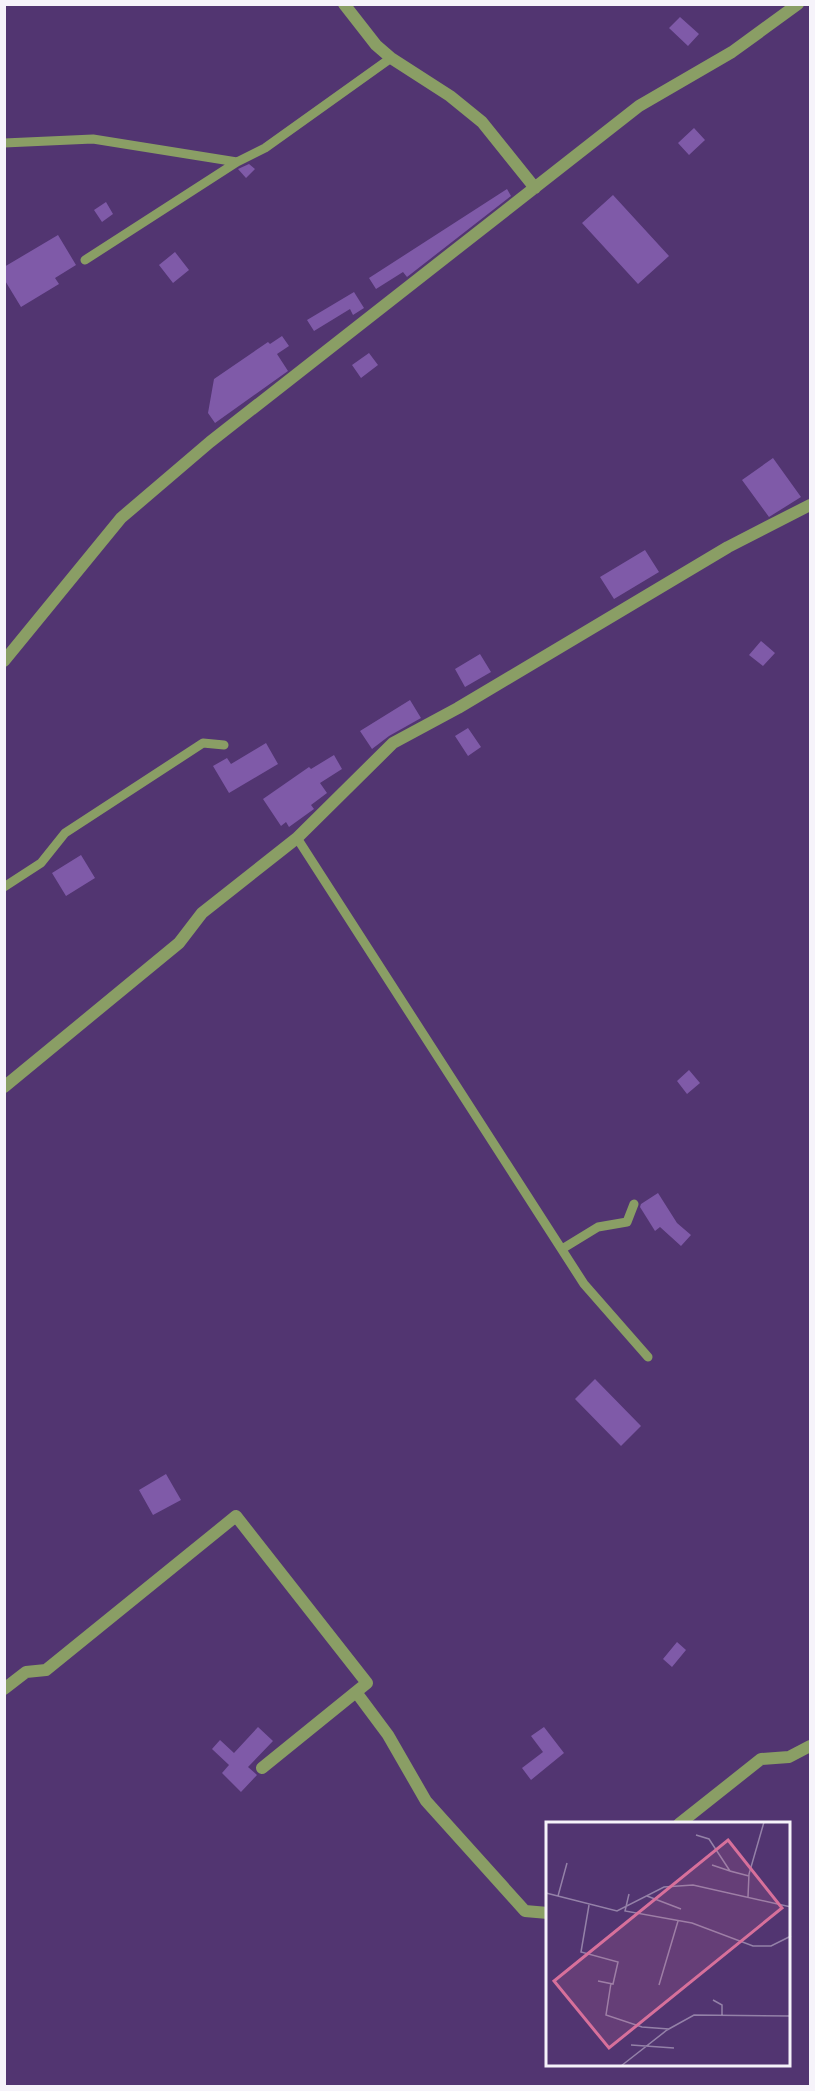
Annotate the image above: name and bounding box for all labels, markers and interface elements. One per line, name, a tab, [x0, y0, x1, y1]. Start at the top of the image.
inset map	[546, 1822, 791, 2067]

